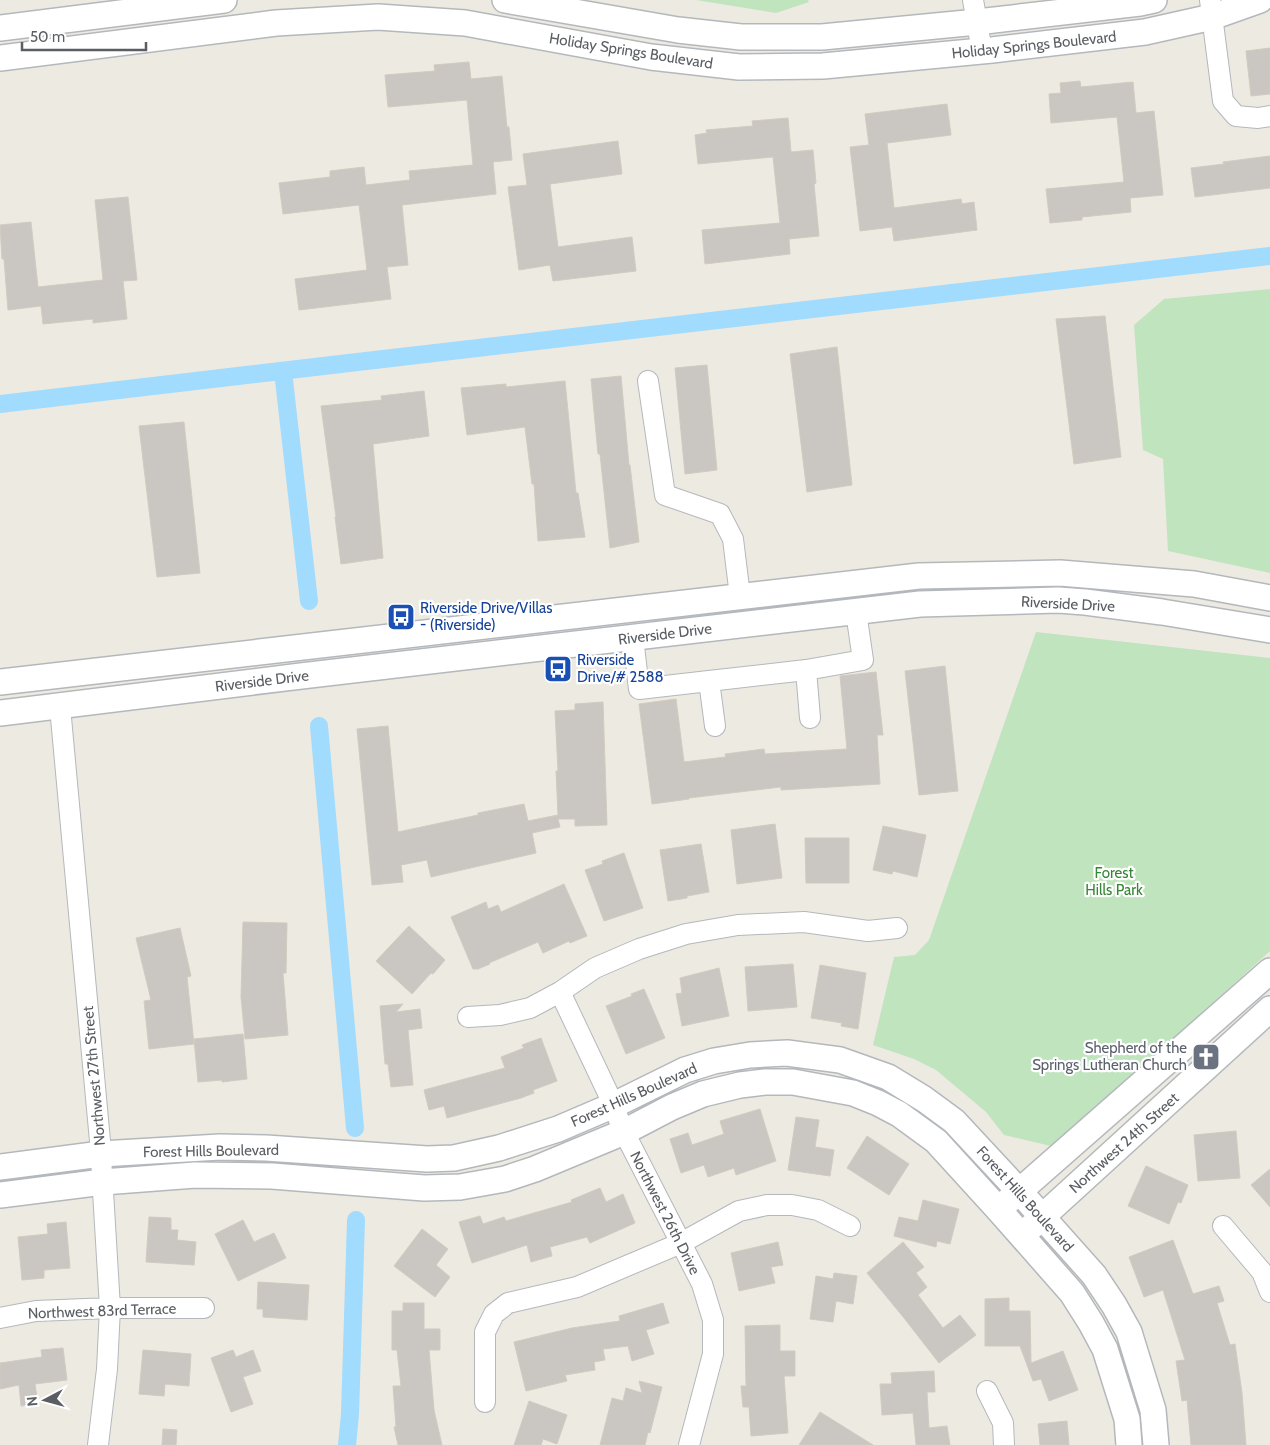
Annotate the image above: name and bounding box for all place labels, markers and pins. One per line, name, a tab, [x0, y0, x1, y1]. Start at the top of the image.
place label: Riverside Drive/Villas - (Riverside)	[420, 599, 553, 634]
bus stop icon: Riverside Drive/Villas - (Riverside)	[386, 602, 416, 632]
place label: Riverside Drive/# 2588	[577, 651, 664, 686]
bus stop icon: Riverside Drive/# 2588	[543, 654, 573, 684]
place label: Shepherd of the Springs Lutheran Church	[1032, 1039, 1187, 1074]
church icon: Shepherd of the Springs Lutheran Church	[1191, 1042, 1221, 1072]

